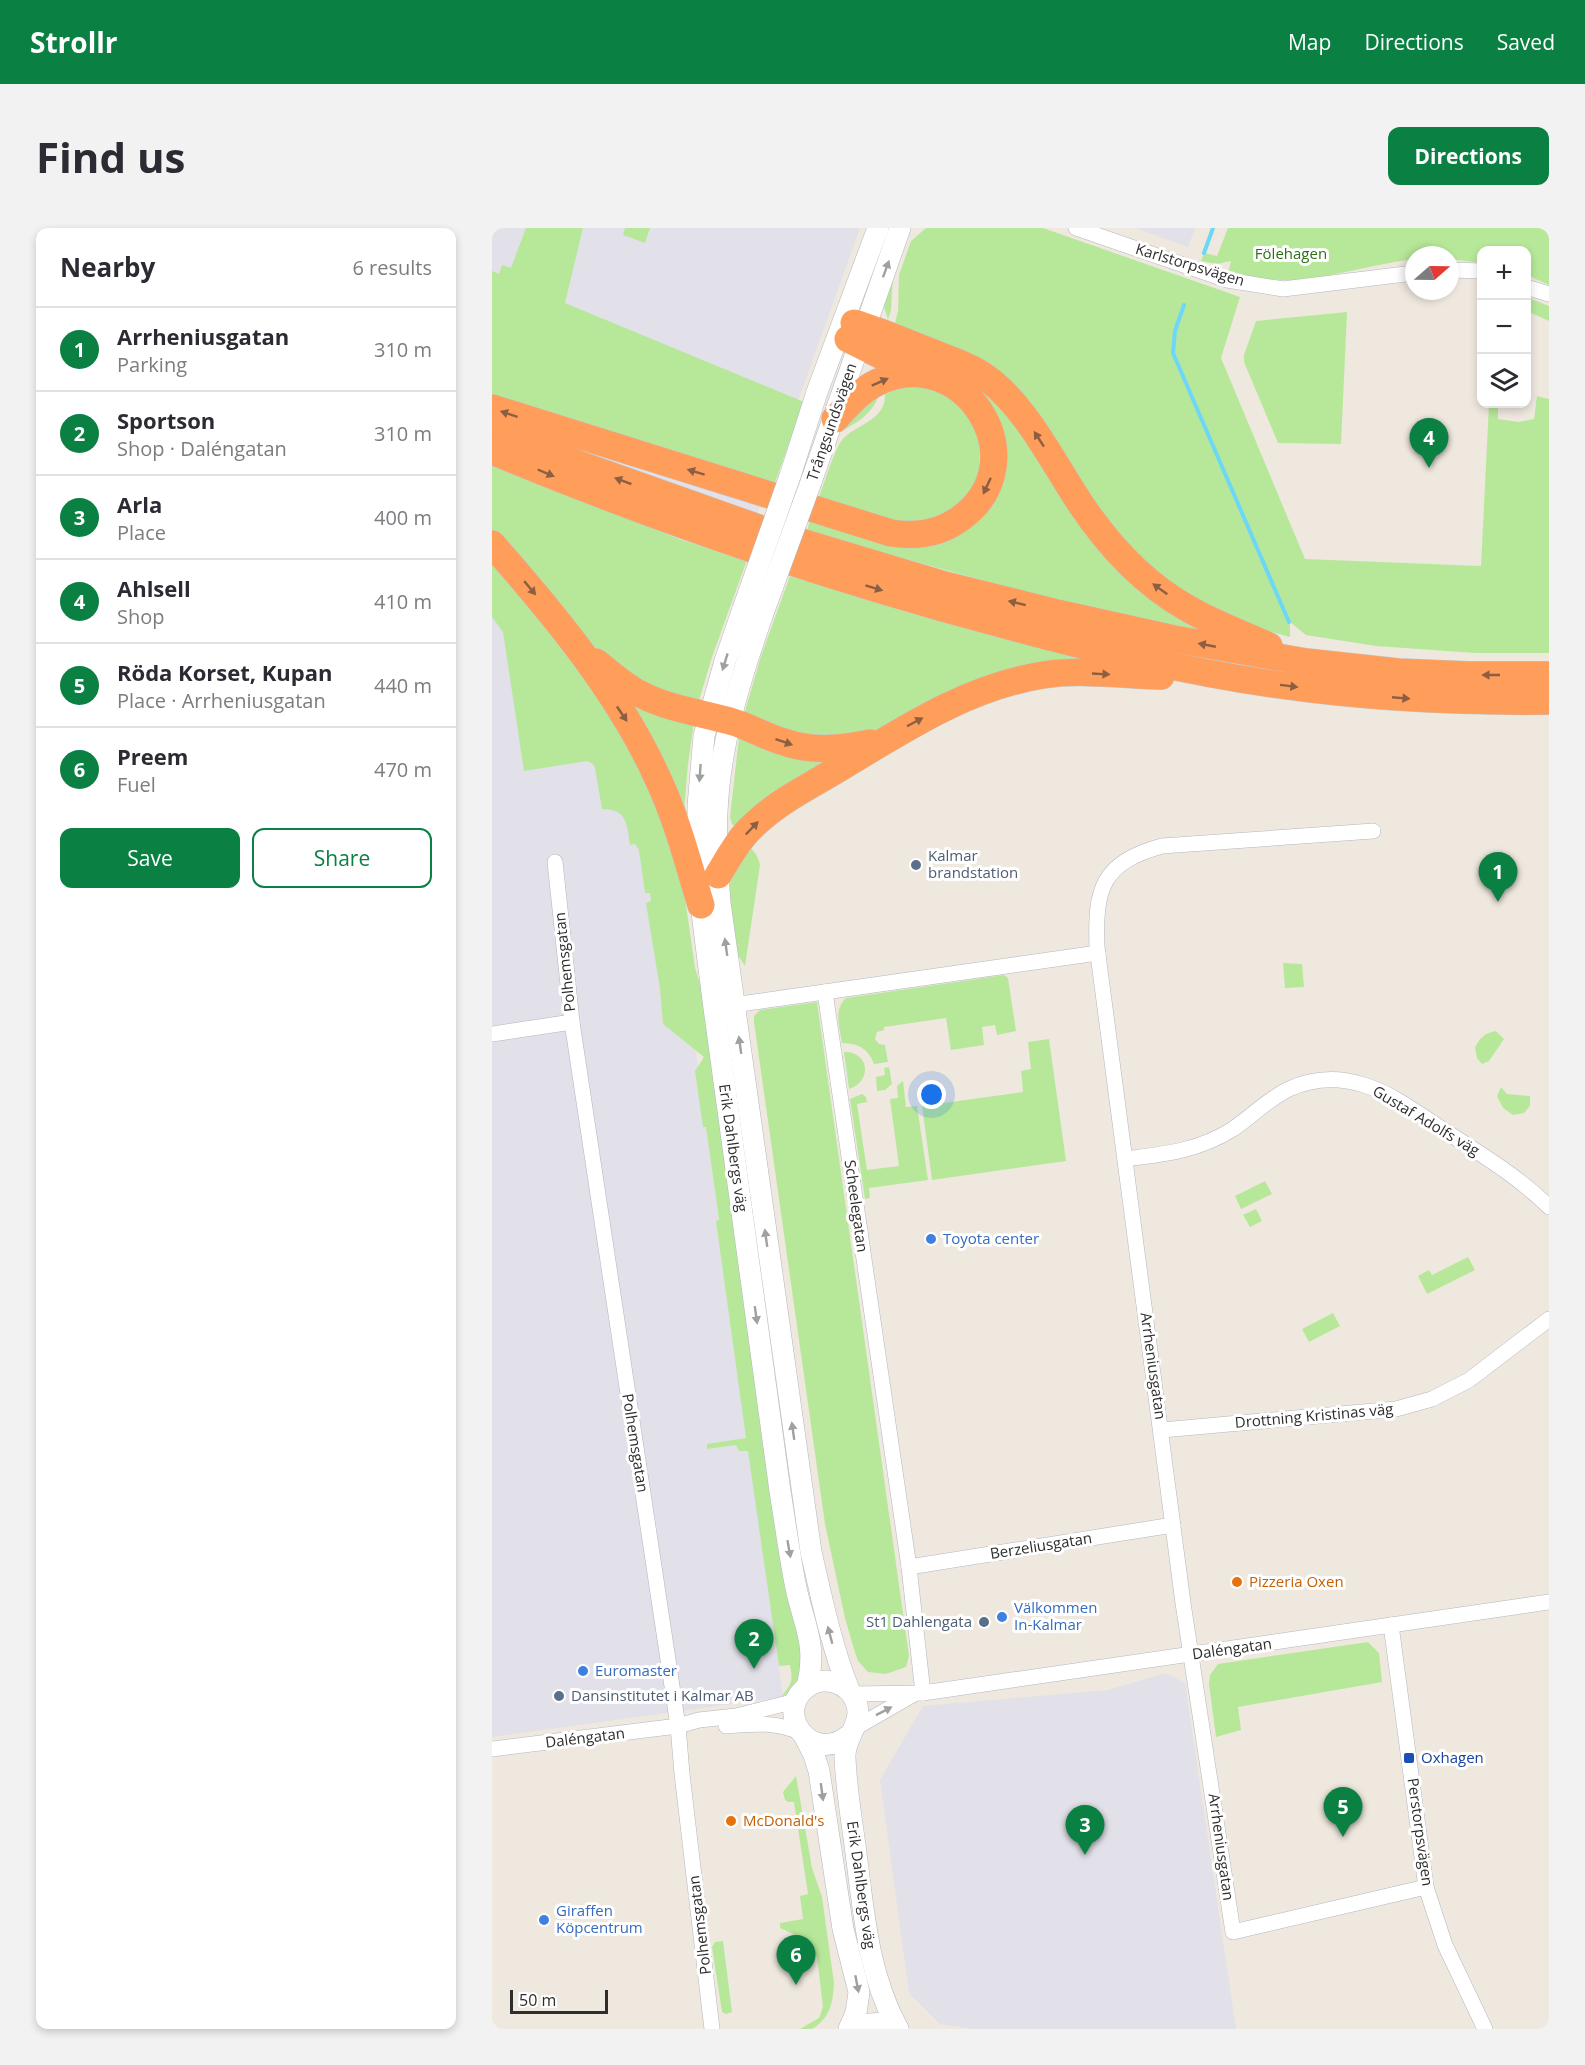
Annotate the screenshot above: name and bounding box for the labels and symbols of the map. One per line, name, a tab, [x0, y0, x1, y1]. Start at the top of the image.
street label: Karlstorpsvägen	[1133, 238, 1247, 290]
park label: Fölehagen	[1255, 243, 1327, 263]
north arrow	[1405, 246, 1459, 300]
one-way arrow	[881, 260, 891, 278]
street label: Trångsundsvägen	[801, 360, 861, 483]
one-way arrow	[871, 377, 889, 387]
one-way arrow	[500, 409, 518, 418]
pin: 4	[1410, 418, 1448, 468]
one-way arrow	[1033, 431, 1044, 447]
one-way arrow	[686, 467, 704, 476]
one-way arrow	[537, 469, 555, 479]
one-way arrow	[614, 475, 632, 485]
one-way arrow	[982, 478, 991, 495]
one-way arrow	[524, 580, 537, 596]
one-way arrow	[865, 584, 883, 593]
one-way arrow	[1153, 584, 1168, 596]
one-way arrow	[1007, 597, 1026, 607]
one-way arrow	[1197, 640, 1216, 649]
one-way arrow	[720, 653, 729, 671]
one-way arrow	[1091, 669, 1110, 678]
one-way arrow	[1481, 670, 1500, 680]
one-way arrow	[1280, 682, 1299, 691]
one-way arrow	[1392, 693, 1411, 703]
one-way arrow	[617, 706, 628, 722]
one-way arrow	[907, 717, 924, 727]
one-way arrow	[775, 737, 793, 747]
one-way arrow	[695, 764, 705, 783]
one-way arrow	[744, 821, 758, 835]
place label: Kalmar brandstation	[928, 845, 1018, 882]
pin: 1	[1478, 852, 1518, 902]
marker: Kalmar brandstation	[909, 858, 923, 872]
street label: Polhemsgatan	[549, 911, 579, 1013]
one-way arrow	[722, 937, 731, 956]
one-way arrow	[735, 1035, 744, 1054]
your location	[917, 1080, 946, 1109]
street label: Gustaf Adolfs väg	[1369, 1080, 1484, 1160]
street label: Erik Dahlbergs väg	[715, 1083, 753, 1213]
street label: Scheelegatan	[841, 1158, 873, 1253]
one-way arrow	[762, 1228, 771, 1247]
place label: Toyota center	[943, 1228, 1039, 1248]
marker: Toyota center	[924, 1232, 938, 1246]
one-way arrow	[751, 1306, 760, 1325]
street label: Arrheniusgatan	[1137, 1311, 1171, 1421]
street label: Polhemsgatan	[618, 1392, 654, 1494]
street label: Drottning Kristinas väg	[1234, 1398, 1394, 1432]
one-way arrow	[788, 1421, 797, 1440]
street label: Berzeliusgatan	[988, 1527, 1093, 1563]
one-way arrow	[785, 1539, 794, 1558]
place label: Pizzeria Oxen	[1249, 1571, 1344, 1591]
marker: Pizzeria Oxen	[1230, 1575, 1244, 1589]
place label: Välkommen In-Kalmar	[1014, 1597, 1097, 1634]
marker: Välkommen In-Kalmar	[995, 1610, 1009, 1624]
place label: St1 Dahlengata	[866, 1611, 972, 1631]
marker: St1 Dahlengata	[977, 1615, 991, 1629]
pin: 2	[734, 1620, 774, 1669]
one-way arrow	[825, 1626, 835, 1644]
street label: Daléngatan	[1191, 1633, 1273, 1663]
place label: Euromaster	[595, 1660, 677, 1680]
marker: Euromaster	[576, 1664, 590, 1678]
place label: Dansinstitutet i Kalmar AB	[571, 1685, 754, 1705]
marker: Dansinstitutet i Kalmar AB	[552, 1689, 566, 1703]
one-way arrow	[876, 1706, 893, 1716]
street label: Daléngatan	[544, 1722, 626, 1752]
place label: Oxhagen	[1421, 1747, 1484, 1767]
marker: Oxhagen	[1402, 1751, 1416, 1765]
street label: Perstorpsvägen	[1403, 1776, 1438, 1887]
one-way arrow	[818, 1783, 827, 1802]
pin: 5	[1324, 1788, 1362, 1837]
street label: Arrheniusgatan	[1205, 1792, 1239, 1902]
pin: 3	[1066, 1806, 1104, 1855]
place label: McDonald's	[743, 1810, 825, 1830]
marker: McDonald's	[724, 1814, 738, 1828]
street label: Erik Dahlbergs väg	[843, 1820, 881, 1950]
street label: Polhemsgatan	[683, 1874, 715, 1976]
place label: Giraffen Köpcentrum	[556, 1900, 643, 1937]
marker: Giraffen Köpcentrum	[537, 1913, 551, 1927]
pin: 6	[776, 1936, 816, 1985]
one-way arrow	[853, 1975, 862, 1994]
scale bar	[510, 1987, 608, 2014]

